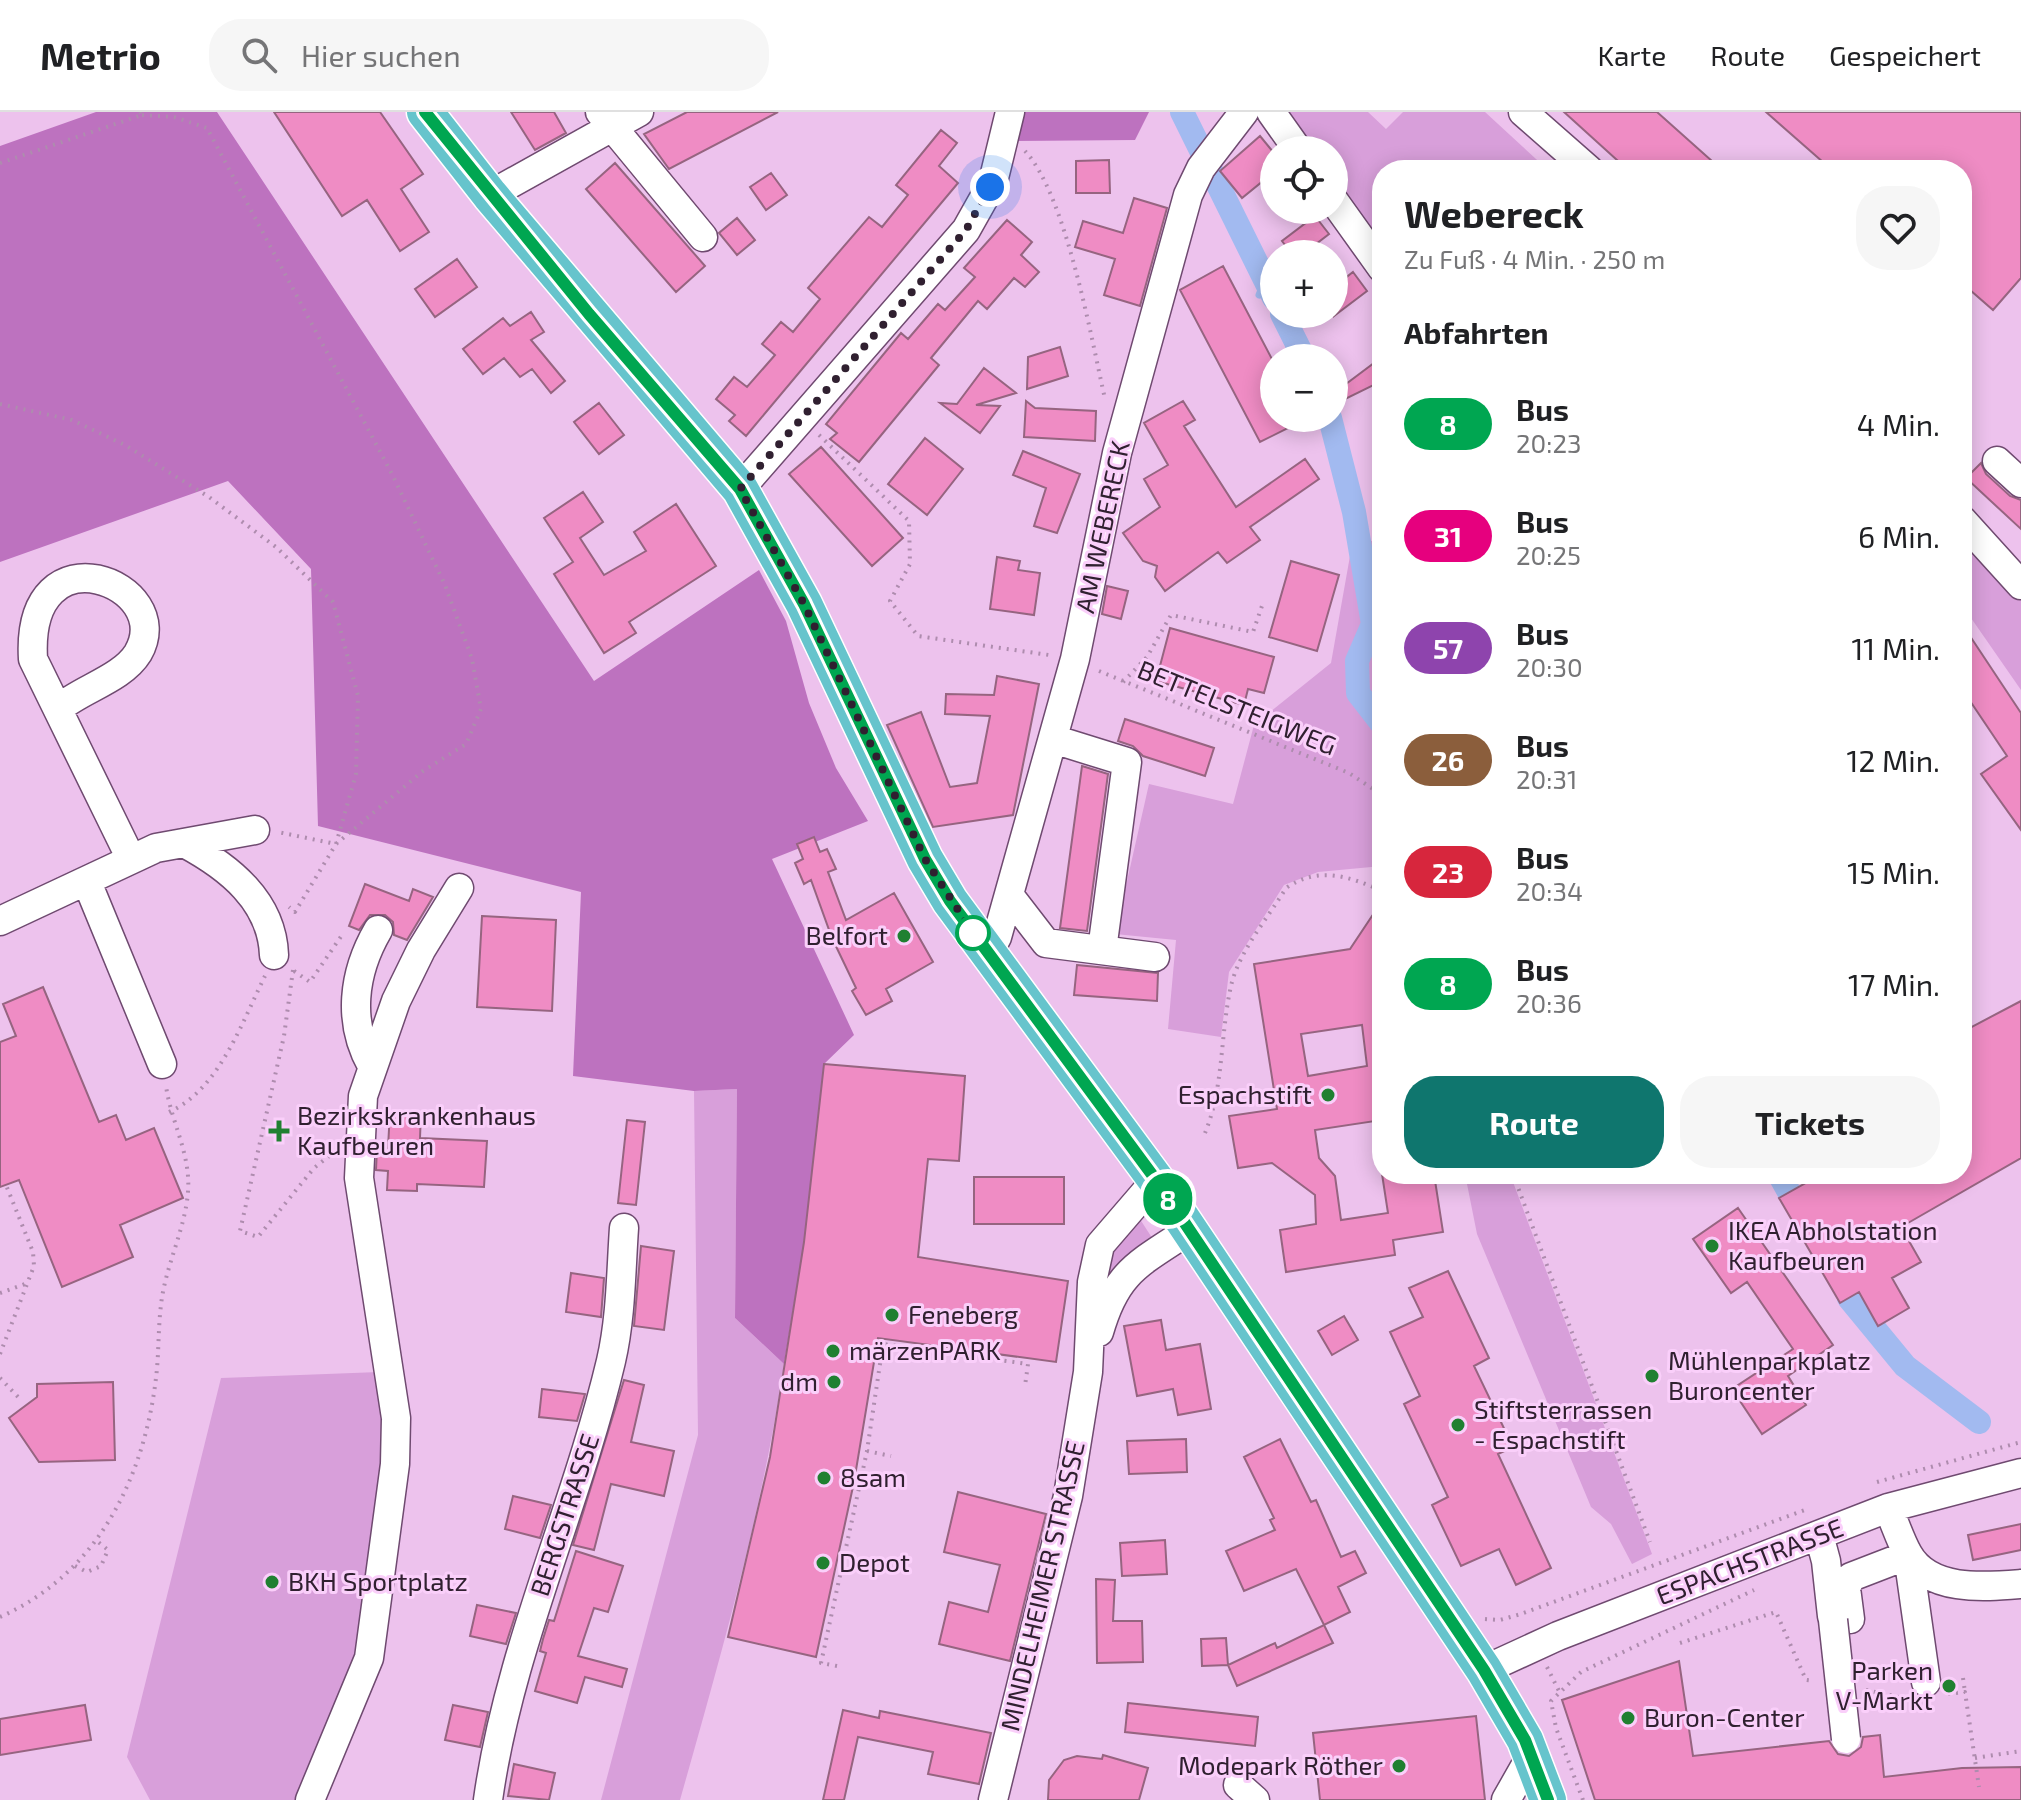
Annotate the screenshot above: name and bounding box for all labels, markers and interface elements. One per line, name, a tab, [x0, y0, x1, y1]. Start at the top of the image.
search box	[209, 19, 769, 91]
text: Metrio	[40, 32, 161, 78]
icon: search	[237, 33, 281, 77]
text: Hier suchen	[301, 37, 461, 73]
text: Karte	[1597, 38, 1666, 72]
text: Route	[1710, 38, 1785, 72]
text: Gespeichert	[1829, 38, 1981, 72]
map controls	[1260, 136, 1348, 432]
button: locate	[1260, 136, 1348, 224]
your location	[970, 167, 1010, 207]
button: heart	[1856, 186, 1940, 270]
text: Webereck	[1404, 190, 1584, 236]
button: +	[1260, 240, 1348, 328]
text: Zu Fuß · 4 Min. · 250 m	[1404, 243, 1665, 274]
text: Abfahrten	[1404, 314, 1549, 350]
button: −	[1260, 344, 1348, 432]
text: Bus	[1516, 391, 1569, 427]
text: 4 Min.	[1857, 406, 1940, 442]
text: 8	[1439, 407, 1457, 441]
text: 20:23	[1516, 427, 1582, 458]
street label: AM WEBERECK	[1068, 438, 1135, 615]
text: Bus	[1516, 503, 1569, 539]
text: 6 Min.	[1858, 518, 1940, 554]
text: 31	[1434, 519, 1462, 553]
text: 20:25	[1516, 539, 1581, 570]
text: Bus	[1516, 615, 1569, 651]
text: 11 Min.	[1851, 630, 1940, 666]
text: 57	[1433, 631, 1463, 665]
text: 20:30	[1516, 651, 1583, 682]
street label: BETTELSTEIGWEG	[1134, 653, 1341, 761]
text: Bus	[1516, 727, 1569, 763]
text: 12 Min.	[1846, 742, 1940, 778]
text: 26	[1432, 743, 1464, 777]
text: 20:31	[1516, 763, 1577, 794]
text: Bus	[1516, 839, 1569, 875]
text: 15 Min.	[1847, 854, 1940, 890]
text: 23	[1432, 855, 1464, 889]
text: 20:34	[1516, 875, 1583, 906]
unlabelled marker	[956, 916, 990, 950]
place label: Belfort	[806, 919, 888, 950]
marker: Belfort	[895, 927, 913, 945]
text: Bus	[1516, 951, 1569, 987]
text: 17 Min.	[1848, 966, 1940, 1002]
text: 8	[1439, 967, 1457, 1001]
text: 20:36	[1516, 987, 1582, 1018]
button: Route	[1404, 1076, 1664, 1168]
button: Tickets	[1680, 1076, 1940, 1168]
place label: Espachstift	[1178, 1078, 1312, 1109]
marker: Espachstift	[1319, 1086, 1337, 1104]
place label: Bezirkskrankenhaus Kaufbeuren	[297, 1099, 536, 1160]
marker: Bezirkskrankenhaus Kaufbeuren	[268, 1120, 290, 1142]
line badge: 8	[1142, 1173, 1194, 1225]
text: 8	[1159, 1182, 1177, 1216]
place label: IKEA Abholstation Kaufbeuren	[1728, 1214, 1937, 1275]
marker: IKEA Abholstation Kaufbeuren	[1703, 1237, 1721, 1255]
place label: Feneberg	[908, 1298, 1018, 1329]
marker: Feneberg	[883, 1306, 901, 1324]
place label: märzenPARK	[849, 1334, 1001, 1365]
marker: märzenPARK	[824, 1342, 842, 1360]
place label: Mühlenparkplatz Buroncenter	[1668, 1344, 1871, 1405]
place label: dm	[780, 1365, 818, 1396]
marker: Mühlenparkplatz Buroncenter	[1643, 1367, 1661, 1385]
marker: dm	[825, 1373, 843, 1391]
place label: Stiftsterrassen - Espachstift	[1474, 1393, 1652, 1454]
marker: Stiftsterrassen - Espachstift	[1449, 1416, 1467, 1434]
street label: BERGSTRASSE	[523, 1430, 604, 1600]
street label: MINDELHEIMER STRASSE	[993, 1438, 1090, 1734]
place label: 8sam	[840, 1461, 906, 1492]
marker: 8sam	[815, 1469, 833, 1487]
street label: ESPACHSTRASSE	[1652, 1511, 1847, 1610]
place label: Depot	[839, 1546, 910, 1577]
marker: Depot	[814, 1554, 832, 1572]
place label: BKH Sportplatz	[288, 1565, 468, 1596]
marker: BKH Sportplatz	[263, 1573, 281, 1591]
place label: Parken V-Markt	[1835, 1654, 1933, 1715]
marker: Parken V-Markt	[1940, 1677, 1958, 1695]
place label: Buron-Center	[1644, 1701, 1805, 1732]
marker: Buron-Center	[1619, 1709, 1637, 1727]
place label: Modepark Röther	[1178, 1749, 1383, 1780]
marker: Modepark Röther	[1390, 1757, 1408, 1775]

